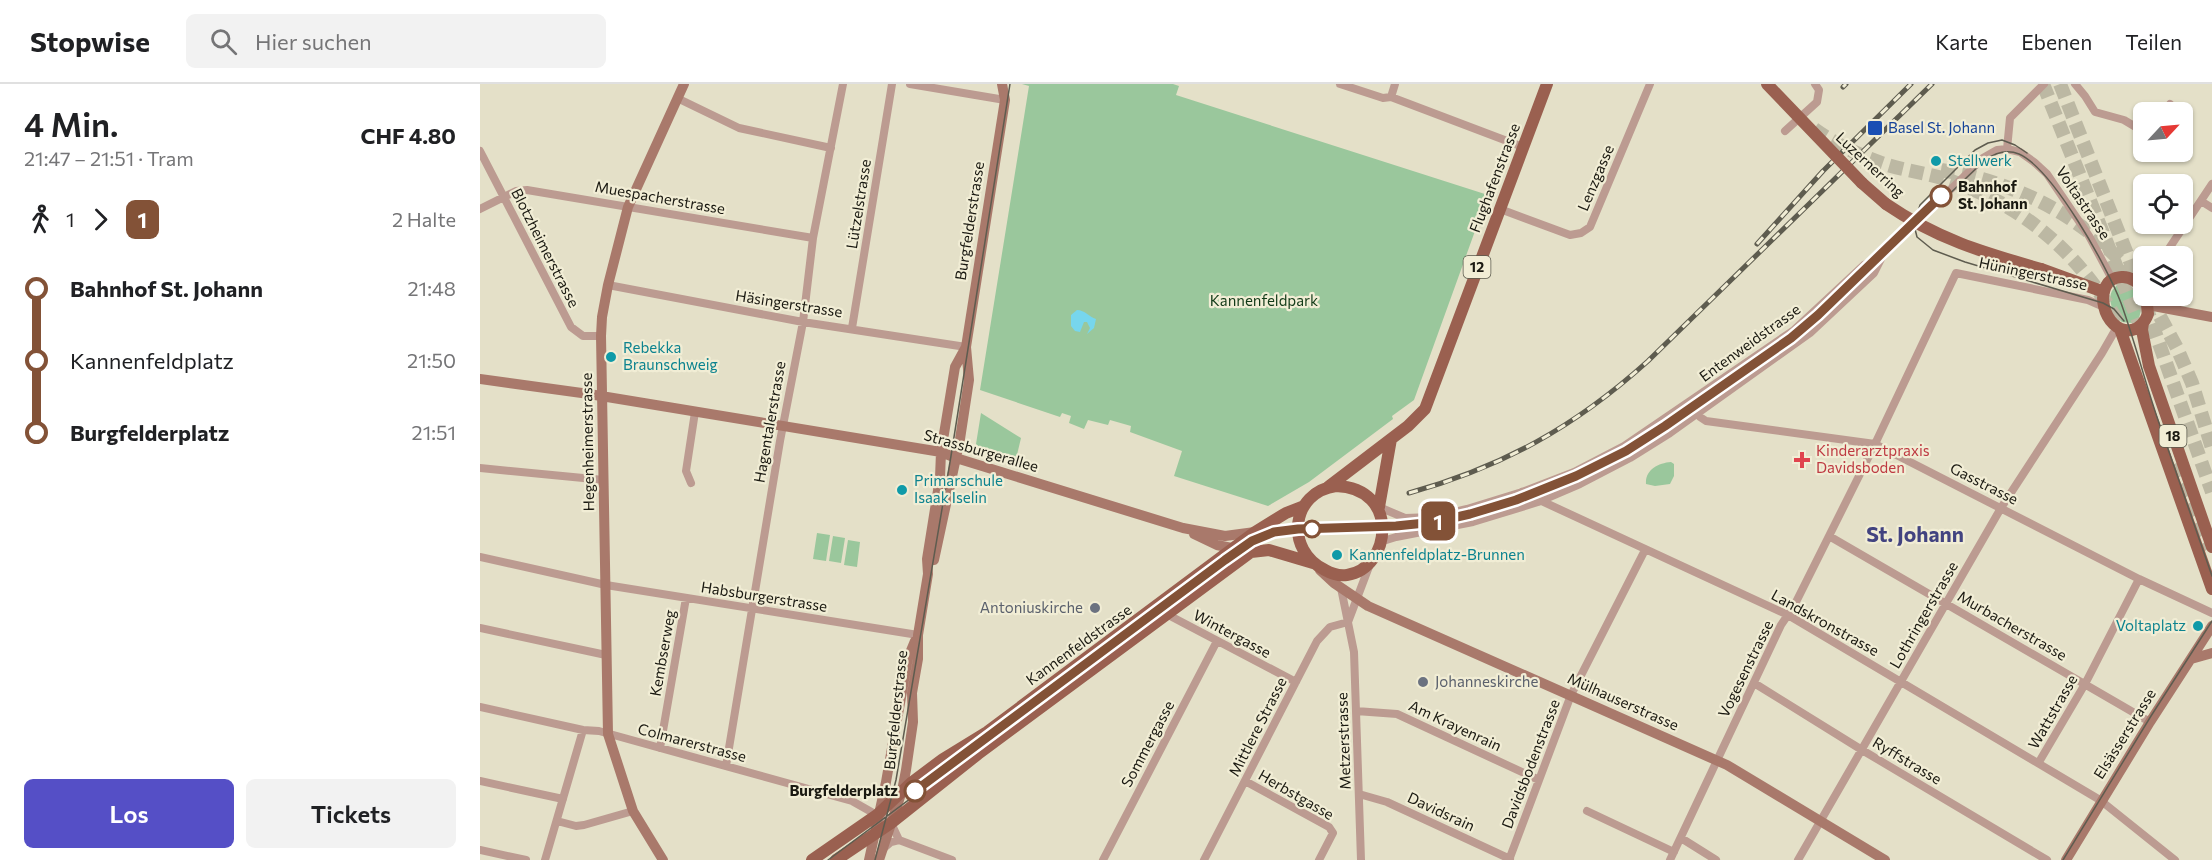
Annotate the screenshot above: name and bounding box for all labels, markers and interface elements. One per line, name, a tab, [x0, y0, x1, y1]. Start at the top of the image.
search box	[186, 14, 606, 68]
text: Stopwise	[30, 24, 150, 58]
icon: search	[207, 25, 240, 58]
text: Hier suchen	[255, 28, 372, 55]
text: Karte	[1935, 29, 1988, 54]
text: Ebenen	[2021, 29, 2092, 54]
text: Teilen	[2125, 29, 2182, 54]
north arrow	[2133, 102, 2193, 162]
map controls	[2133, 102, 2193, 306]
text: 4 Min.	[24, 103, 119, 144]
place label: Basel St. Johann	[1888, 118, 1995, 136]
marker: Basel St. Johann	[1866, 119, 1884, 137]
street label: Flughafenstrasse	[1465, 120, 1523, 235]
text: CHF 4.80	[360, 122, 456, 149]
street label: Luzernerring	[1833, 128, 1909, 201]
street label: Lenzgasse	[1573, 142, 1617, 213]
text: 21:47 – 21:51 · Tram	[24, 146, 194, 170]
place label: Stellwerk	[1948, 151, 2012, 169]
marker: Stellwerk	[1929, 154, 1943, 168]
street label: Lützelstrasse	[842, 158, 874, 250]
street label: Burgfelderstrasse	[951, 160, 987, 281]
street label: Voltastrasse	[2053, 163, 2115, 242]
button: locate	[2133, 174, 2193, 234]
street label: Muespacherstrasse	[594, 177, 727, 217]
place label: Bahnhof St. Johann	[1958, 177, 2028, 212]
street label: Blotzheimerstrasse	[508, 185, 584, 310]
marker: Bahnhof St. Johann	[1930, 185, 1952, 207]
icon: walk	[24, 203, 57, 236]
icon: forward	[84, 203, 117, 236]
text: 1	[66, 207, 75, 231]
text: 1	[138, 207, 147, 232]
text: 2 Halte	[392, 207, 456, 231]
button: layers	[2133, 246, 2193, 306]
street label: Hüningerstrasse	[1977, 253, 2089, 293]
road number: 12	[1464, 256, 1490, 278]
text: Bahnhof St. Johann	[70, 275, 263, 302]
text: 21:48	[408, 276, 456, 300]
street label: Häsingerstrasse	[734, 286, 844, 320]
park label: Kannenfeldpark	[1210, 291, 1318, 309]
street label: Entenweidstrasse	[1695, 300, 1803, 385]
place label: Rebekka Braunschweig	[623, 338, 718, 373]
text: Kannenfeldplatz	[70, 347, 234, 374]
text: 21:50	[407, 348, 456, 372]
marker: Rebekka Braunschweig	[604, 350, 618, 364]
street label: Hagentalerstrasse	[749, 360, 789, 484]
street label: Hegenheimerstrasse	[577, 372, 597, 512]
text: Burgfelderplatz	[70, 419, 229, 446]
text: 21:51	[412, 420, 456, 444]
street label: Strassburgerallee	[922, 425, 1041, 475]
road number: 18	[2160, 425, 2186, 447]
place label: Kinderarztpraxis Davidsboden	[1816, 441, 1930, 476]
marker: Kinderarztpraxis Davidsboden	[1793, 451, 1811, 469]
street label: Gasstrasse	[1947, 458, 2021, 508]
place label: Primarschule Isaak Iselin	[914, 471, 1003, 506]
marker: Primarschule Isaak Iselin	[895, 483, 909, 497]
line badge: 1	[1418, 502, 1458, 540]
text: 1	[1433, 509, 1443, 534]
unlabelled marker	[1303, 520, 1321, 538]
district label: St. Johann	[1866, 521, 1964, 546]
place label: Kannenfeldplatz-Brunnen	[1349, 545, 1525, 563]
marker: Kannenfeldplatz-Brunnen	[1330, 548, 1344, 562]
street label: Lothringerstrasse	[1885, 558, 1961, 671]
street label: Habsburgerstrasse	[700, 577, 829, 615]
street label: Landskronstrasse	[1769, 585, 1882, 659]
street label: Murbacherstrasse	[1955, 587, 2070, 664]
place label: Antoniuskirche	[980, 598, 1083, 616]
street label: Kannenfeldstrasse	[1022, 600, 1135, 688]
marker: Antoniuskirche	[1088, 601, 1102, 615]
street label: Wintergasse	[1191, 605, 1274, 661]
street label: Kembserweg	[646, 608, 678, 698]
place label: Voltaplatz	[2116, 616, 2186, 634]
street label: Vogesenstrasse	[1714, 617, 1776, 720]
marker: Voltaplatz	[2191, 619, 2205, 633]
street label: Burgfelderstrasse	[880, 649, 910, 770]
street label: Mülhauserstrasse	[1565, 668, 1682, 734]
street label: Wattstrasse	[2024, 671, 2081, 752]
place label: Johanneskirche	[1435, 672, 1538, 690]
street label: Mittlere Strasse	[1224, 674, 1290, 779]
marker: Johanneskirche	[1416, 675, 1430, 689]
street label: Elsässerstrasse	[2089, 685, 2159, 782]
street label: Metzerstrasse	[1332, 692, 1354, 790]
street label: Am Krayenrain	[1406, 696, 1505, 754]
street label: Davidsbodenstrasse	[1497, 696, 1563, 831]
street label: Sommergasse	[1117, 697, 1177, 790]
street label: Colmarerstrasse	[636, 719, 749, 765]
street label: Ryffstrasse	[1870, 733, 1945, 788]
street label: Herbstgasse	[1256, 765, 1338, 823]
button: Los	[24, 779, 234, 848]
button: Tickets	[246, 779, 456, 848]
marker: Burgfelderplatz	[904, 780, 926, 802]
place label: Burgfelderplatz	[789, 781, 898, 799]
street label: Davidsrain	[1405, 788, 1478, 834]

